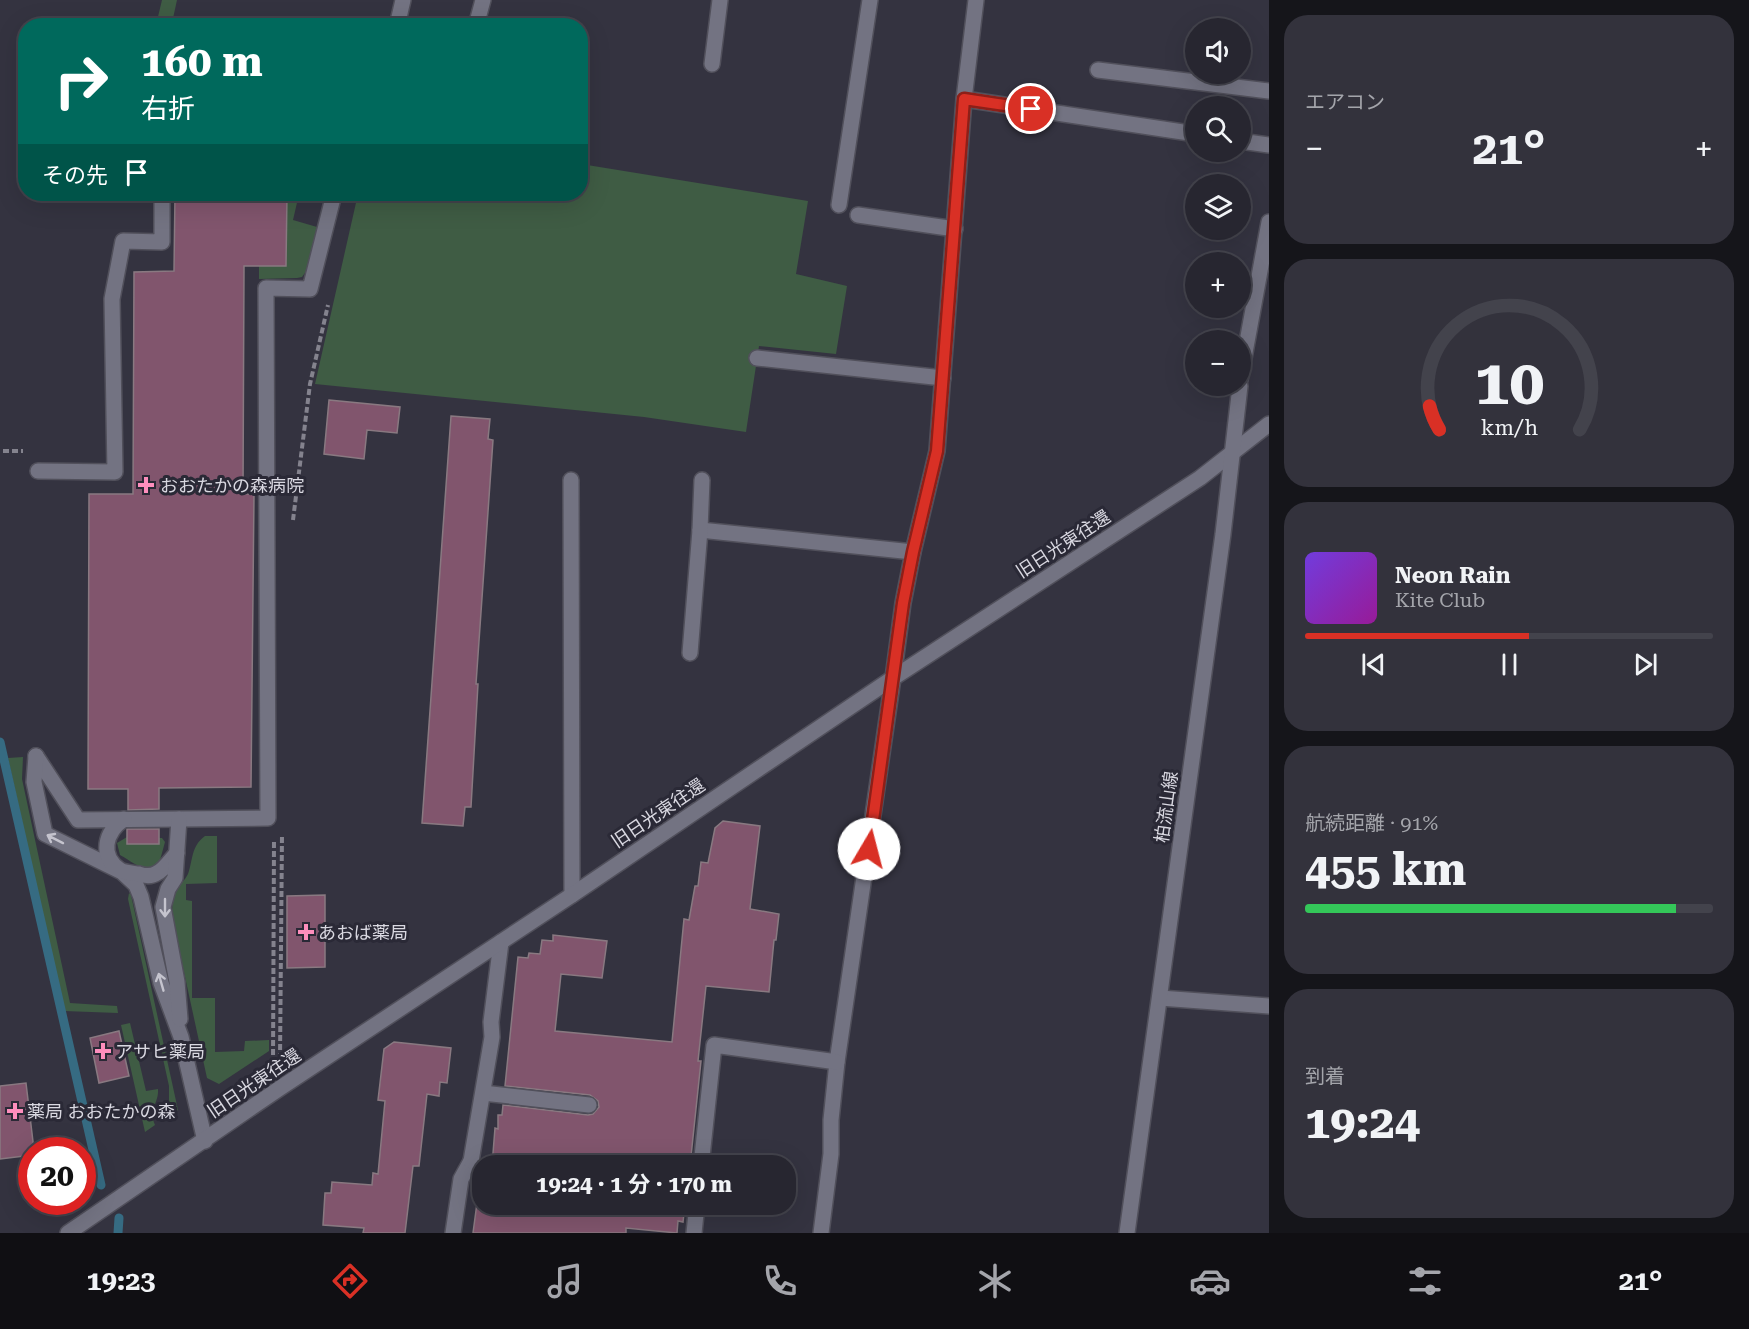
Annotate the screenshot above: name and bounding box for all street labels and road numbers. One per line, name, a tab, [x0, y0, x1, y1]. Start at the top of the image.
street label: 旧日光東往還	[1012, 506, 1114, 582]
street label: 柏流山線	[1151, 770, 1181, 844]
street label: 旧日光東往還	[607, 774, 709, 852]
street label: 旧日光東往還	[203, 1044, 305, 1122]

